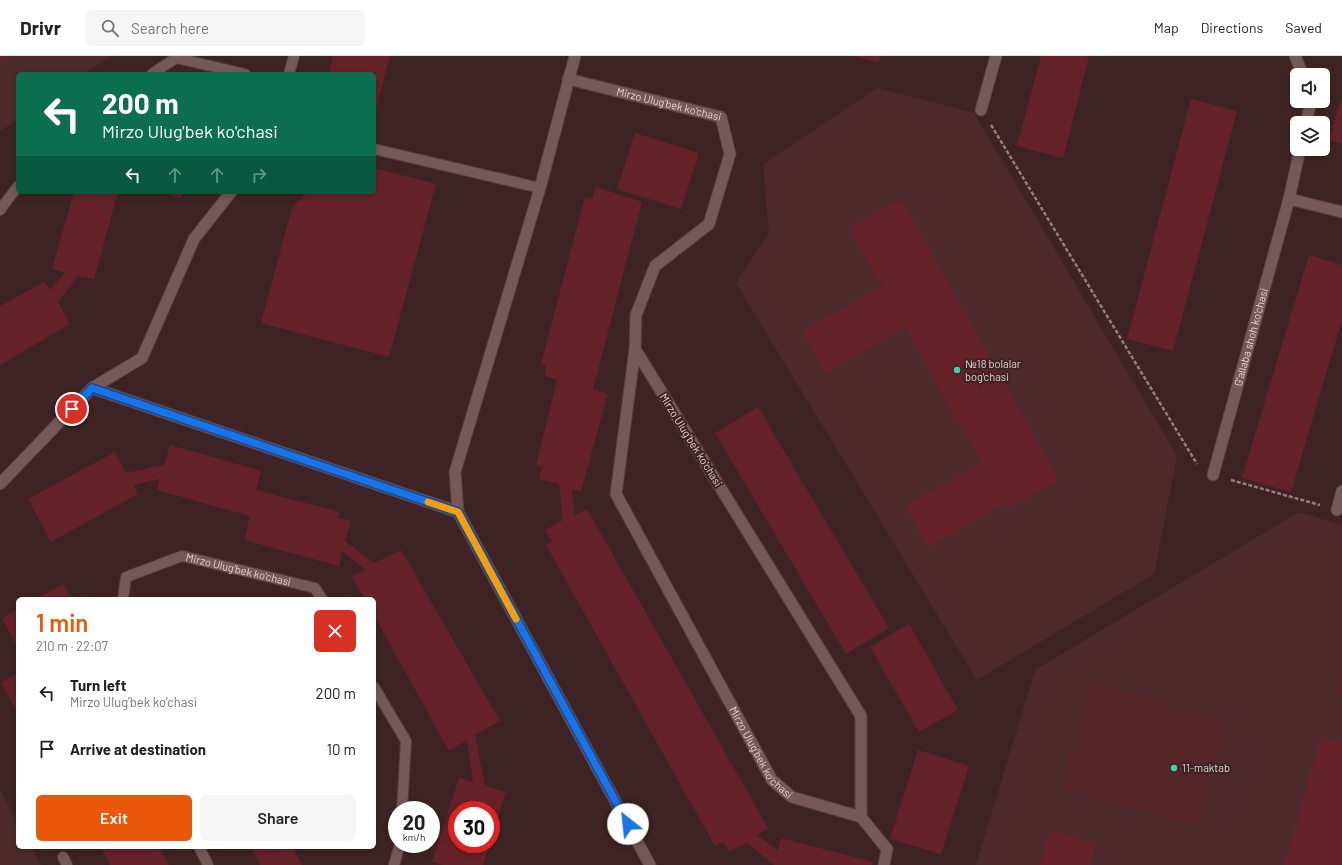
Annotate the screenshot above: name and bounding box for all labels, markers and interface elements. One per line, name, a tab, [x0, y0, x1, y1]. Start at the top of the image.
search box	[85, 10, 365, 46]
text: Drivr	[20, 16, 61, 39]
icon: search	[99, 17, 121, 39]
text: Search here	[131, 19, 209, 37]
text: Map	[1154, 19, 1179, 36]
text: Directions	[1201, 19, 1263, 36]
text: Saved	[1285, 19, 1322, 36]
map controls	[1290, 68, 1330, 156]
button: sound	[1290, 68, 1330, 108]
street label: Mirzo Ulug'bek ko'chasi	[615, 84, 723, 123]
text: 200 m	[102, 86, 179, 120]
icon: left	[36, 88, 88, 140]
button: layers	[1290, 116, 1330, 156]
text: Mirzo Ulug'bek ko'chasi	[102, 120, 278, 142]
icon: left	[122, 164, 144, 186]
icon: ahead	[164, 164, 186, 186]
icon: ahead	[206, 164, 228, 186]
icon: right	[248, 164, 270, 186]
street label: G'allaba shoh ko'chasi	[1231, 286, 1270, 387]
place label: №18 bolalar bog'chasi	[965, 357, 1021, 383]
marker: №18 bolalar bog'chasi	[952, 365, 962, 375]
street label: Mirzo Ulug'bek ko'chasi	[657, 391, 726, 489]
pin	[55, 392, 89, 426]
icon: arrive	[61, 398, 83, 420]
street label: Mirzo Ulug'bek ko'chasi	[185, 550, 293, 588]
text: 1 min	[36, 608, 88, 637]
button: close	[314, 610, 356, 652]
text: 210 m · 22:07	[36, 638, 108, 654]
text: Turn left	[70, 676, 126, 694]
icon: left	[36, 682, 58, 704]
text: 200 m	[316, 684, 356, 702]
text: Mirzo Ulug'bek ko'chasi	[70, 694, 197, 710]
street label: Mirzo Ulug'bek ko'chasi	[727, 704, 796, 801]
icon: arrive	[36, 738, 58, 760]
text: Arrive at destination	[70, 740, 206, 758]
text: 10 m	[327, 740, 356, 758]
place label: 11-maktab	[1182, 761, 1230, 774]
marker: 11-maktab	[1169, 763, 1179, 773]
button: Exit	[36, 795, 192, 841]
button: Share	[200, 795, 356, 841]
speed limit sign: 30	[448, 801, 500, 853]
position arrow	[607, 803, 649, 845]
text: 20	[403, 810, 425, 834]
text: km/h	[403, 831, 425, 843]

